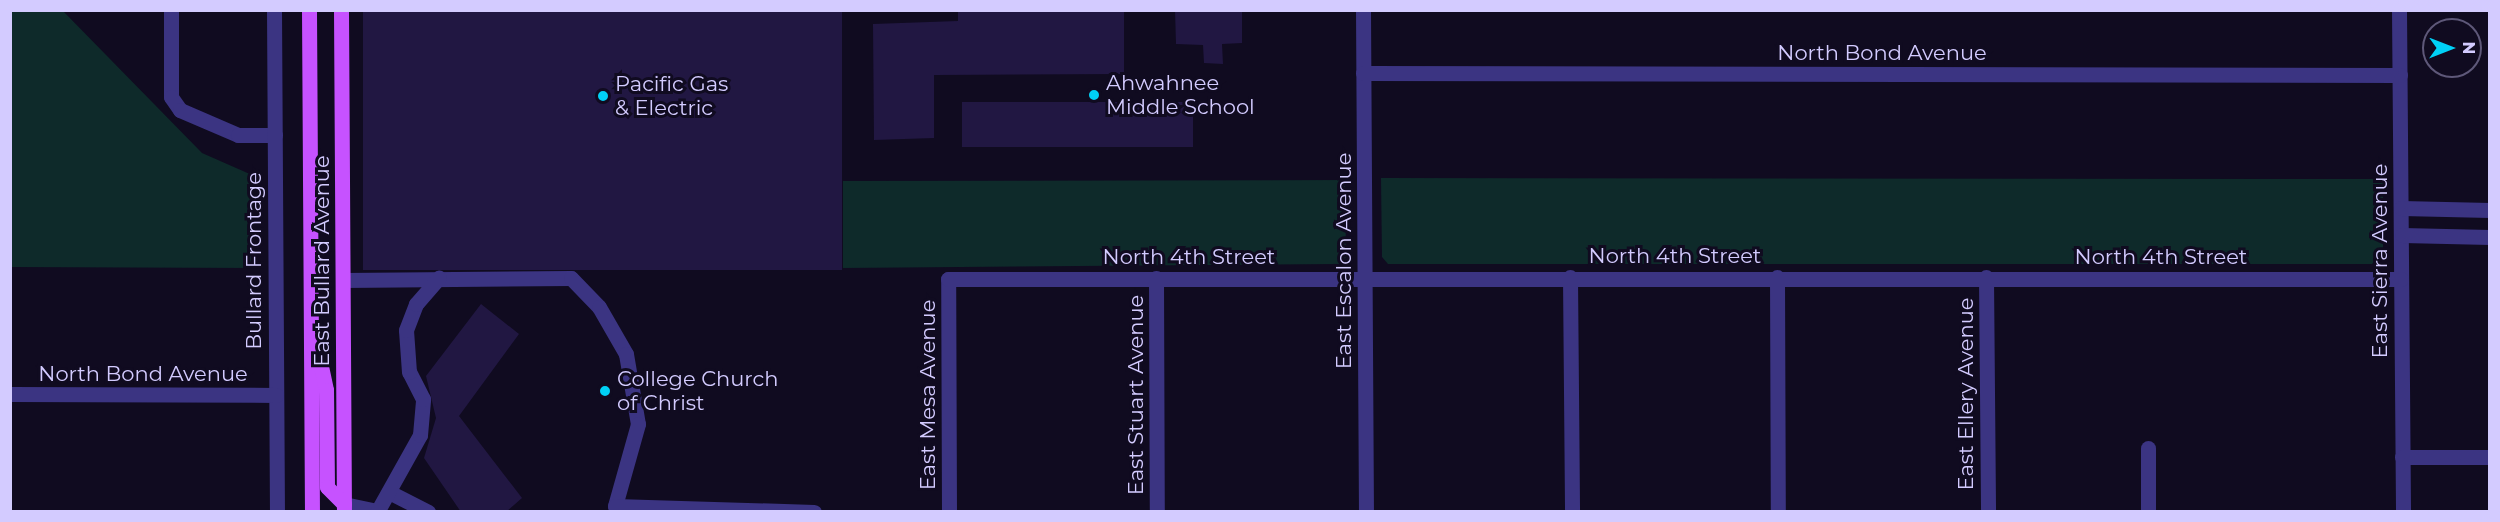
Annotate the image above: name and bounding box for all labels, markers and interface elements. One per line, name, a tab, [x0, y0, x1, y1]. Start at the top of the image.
north arrow	[2422, 18, 2482, 78]
street label: North Bond Avenue	[1777, 40, 1987, 66]
text: N	[2459, 42, 2478, 54]
place label: Ahwahnee Middle School	[1106, 70, 1255, 120]
place label: Pacific Gas & Electric	[615, 71, 728, 121]
marker: Ahwahnee Middle School	[1087, 88, 1101, 102]
marker: Pacific Gas & Electric	[596, 89, 610, 103]
street label: East Escalon Avenue	[1331, 153, 1357, 369]
street label: East Bullard Avenue	[309, 155, 335, 367]
street label: East Sierra Avenue	[2367, 164, 2393, 358]
street label: Bullard Frontage	[241, 172, 267, 350]
street label: North 4th Street	[1589, 243, 1761, 269]
street label: North 4th Street	[1103, 244, 1275, 270]
street label: North 4th Street	[2075, 244, 2247, 270]
street label: East Stuart Avenue	[1123, 295, 1149, 495]
street label: East Ellery Avenue	[1953, 297, 1979, 491]
street label: East Mesa Avenue	[915, 300, 941, 490]
street label: North Bond Avenue	[38, 361, 248, 387]
place label: College Church of Christ	[617, 366, 778, 416]
marker: College Church of Christ	[598, 384, 612, 398]

